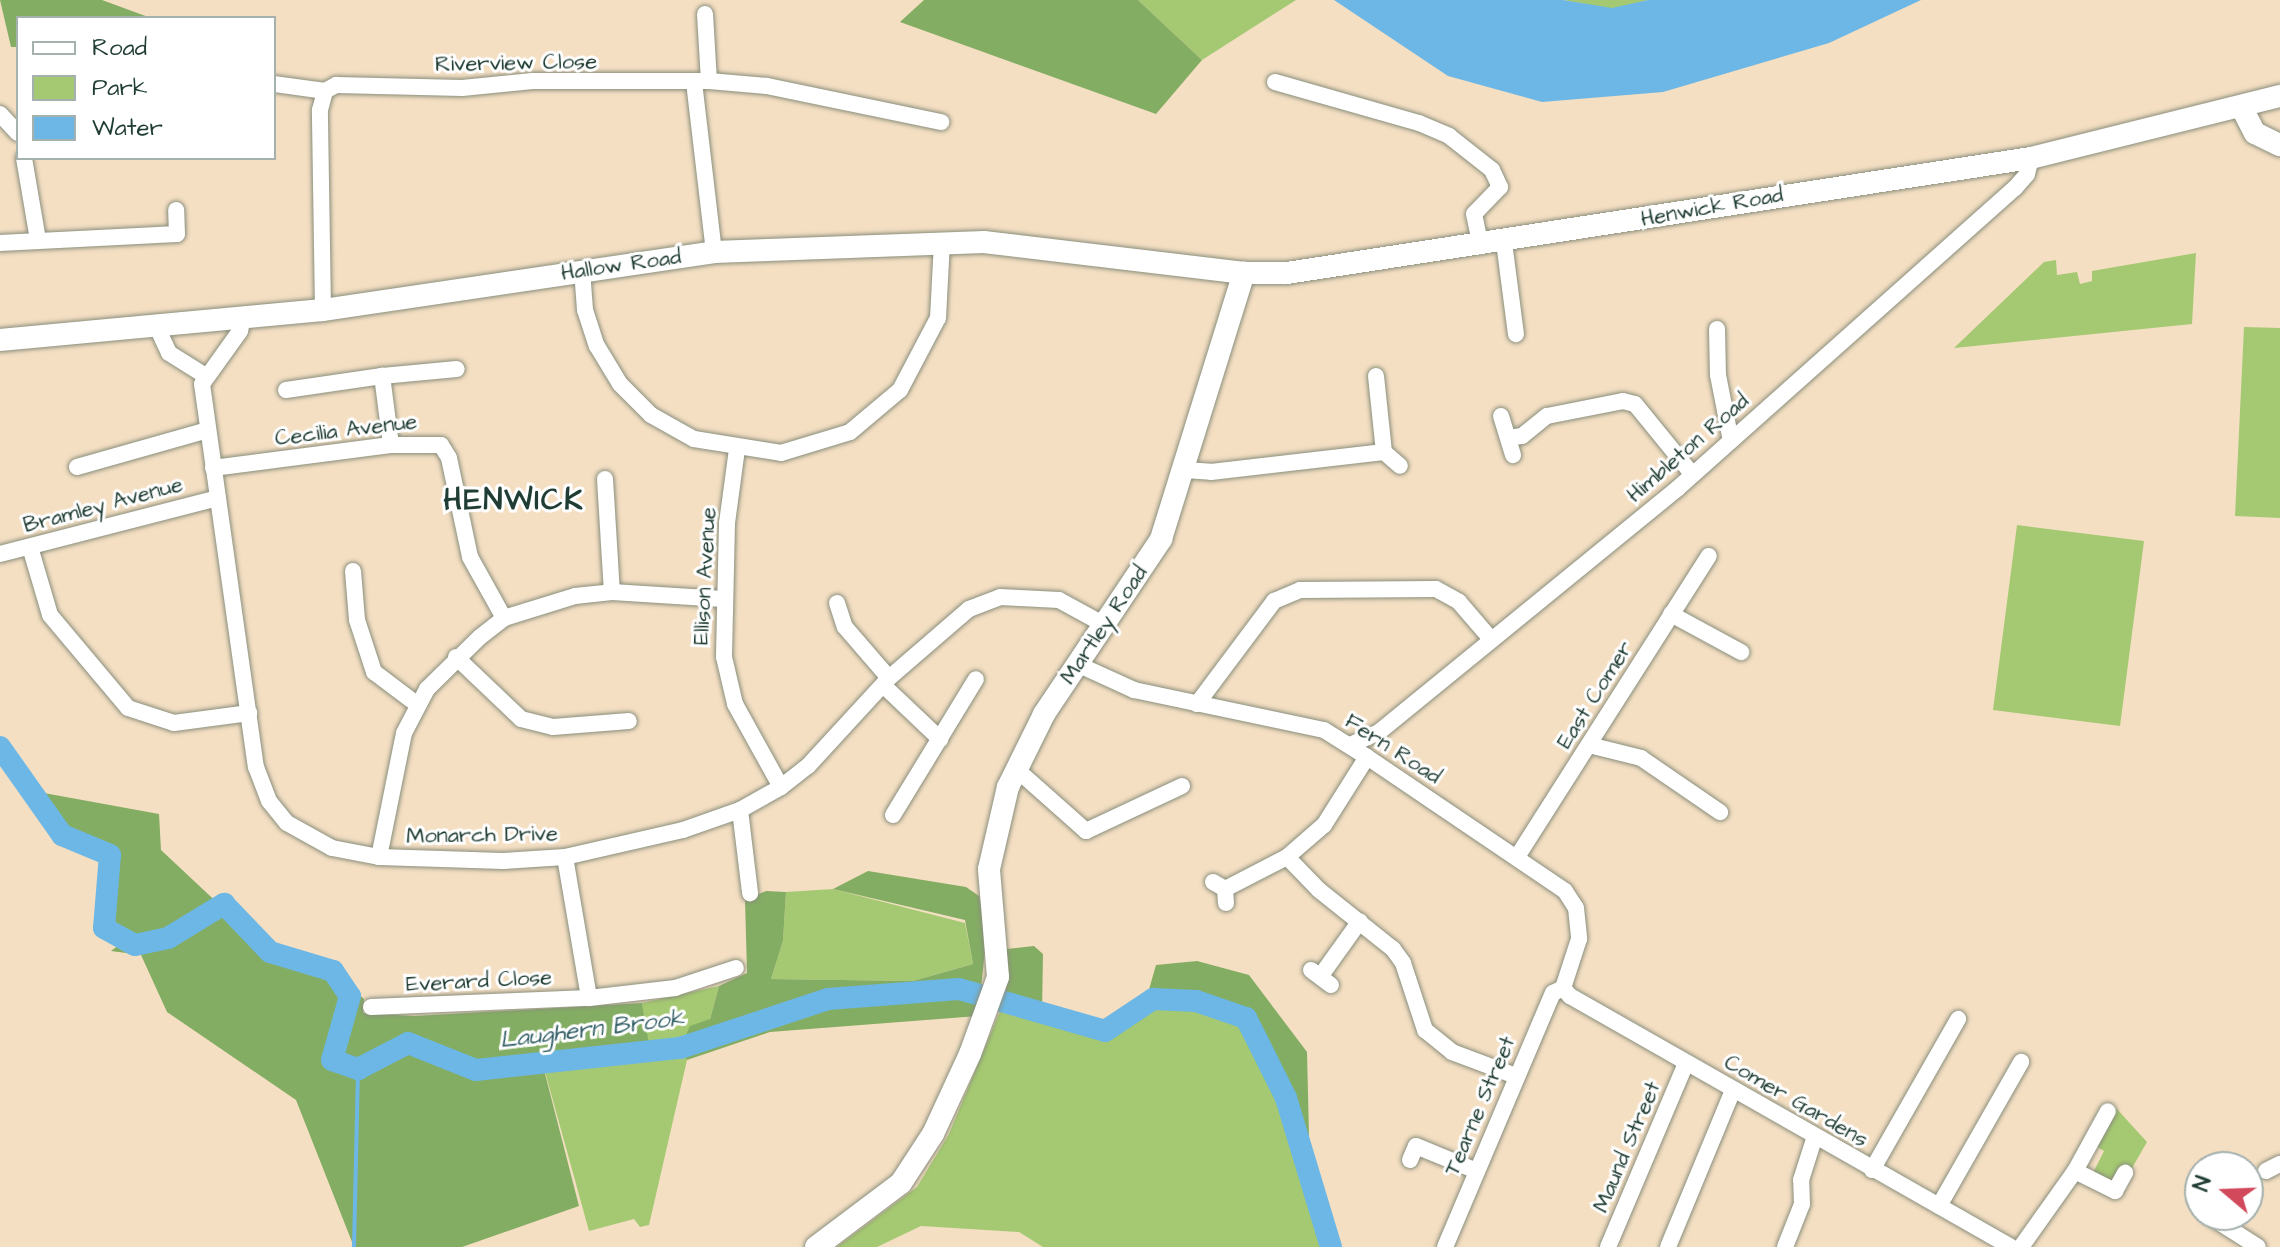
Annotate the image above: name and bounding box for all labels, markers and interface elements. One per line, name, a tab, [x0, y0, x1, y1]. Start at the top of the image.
legend	[16, 16, 276, 160]
text: Road	[92, 31, 147, 65]
street label: Riverview Close	[435, 48, 597, 78]
text: Park	[92, 71, 148, 105]
text: Water	[92, 111, 163, 145]
street label: Henwick Road	[1639, 181, 1785, 233]
street label: Hallow Road	[559, 244, 683, 286]
street label: Himbleton Road	[1622, 388, 1754, 508]
street label: Cecilia Avenue	[273, 408, 419, 452]
street label: Bramley Avenue	[20, 471, 186, 539]
district label: HENWICK	[444, 482, 584, 518]
street label: Ellison Avenue	[688, 506, 722, 646]
street label: Martley Road	[1055, 561, 1153, 689]
street label: East Comer	[1551, 636, 1639, 754]
street label: Fern Road	[1340, 708, 1446, 790]
street label: Monarch Drive	[406, 820, 558, 850]
street label: Everard Close	[405, 964, 553, 998]
water label: Laughern Brook	[498, 1004, 686, 1056]
street label: Tearne Street	[1439, 1032, 1521, 1180]
street label: Comer Gardens	[1719, 1049, 1873, 1153]
street label: Maund Street	[1588, 1078, 1666, 1216]
north arrow	[2184, 1151, 2264, 1231]
text: N	[2186, 1172, 2220, 1195]

